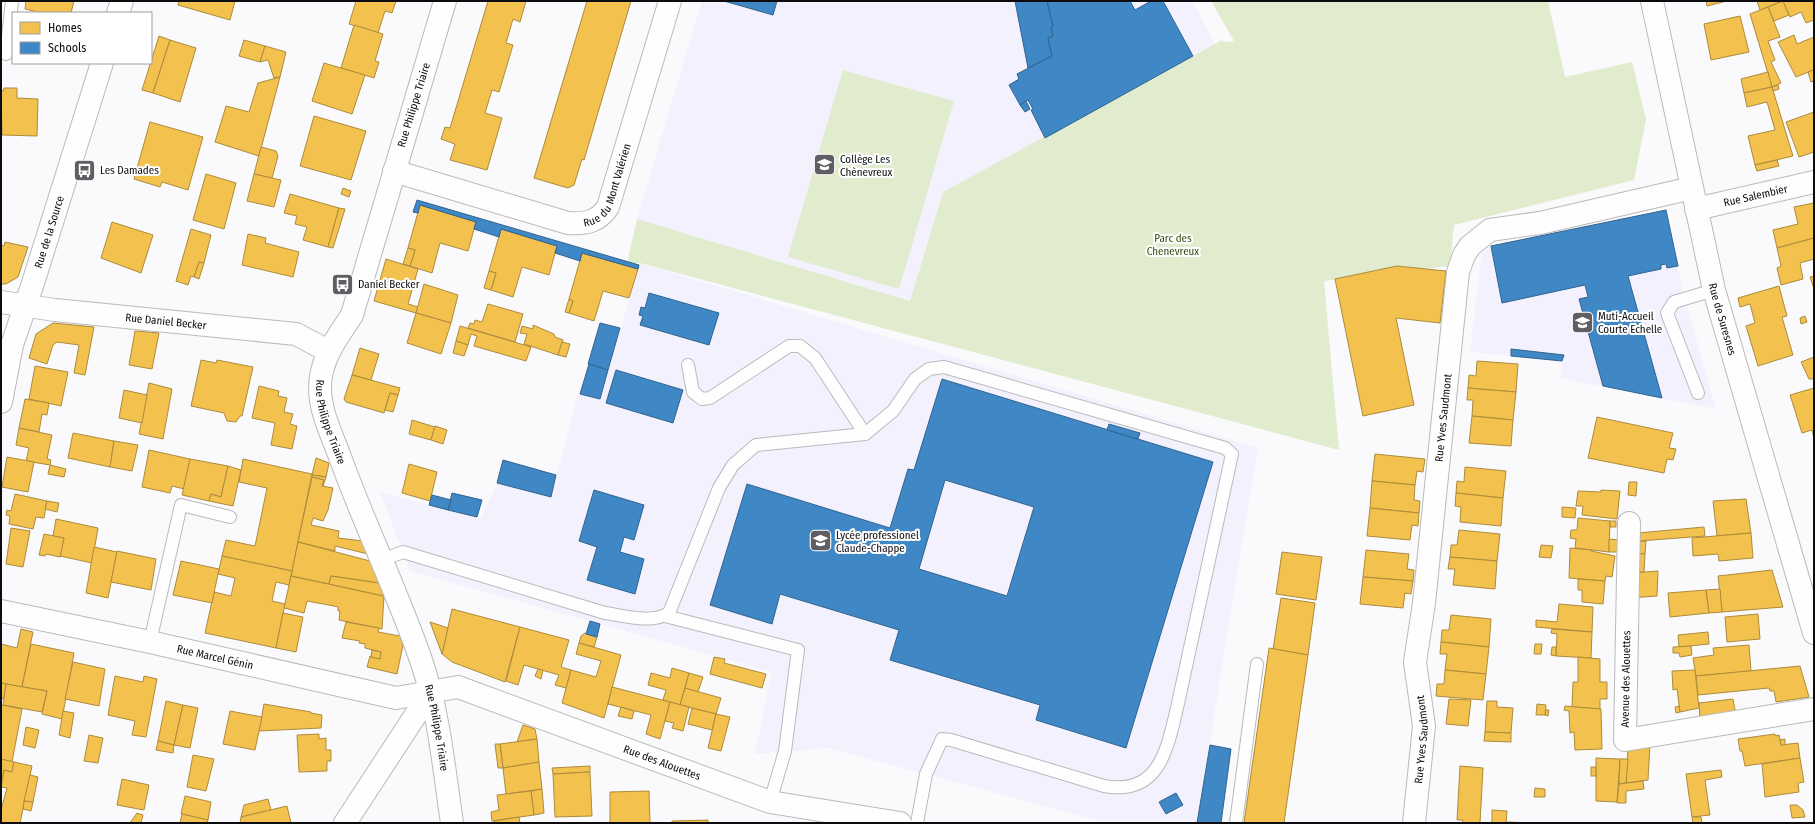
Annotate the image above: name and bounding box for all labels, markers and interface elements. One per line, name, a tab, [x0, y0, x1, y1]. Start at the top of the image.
legend	[12, 12, 152, 64]
text: Homes	[48, 21, 82, 35]
text: Schools	[48, 41, 86, 55]
street label: Rue Philippe Triaire	[395, 61, 433, 149]
street label: Rue du Mont Valérien	[582, 142, 633, 229]
school or university icon: Collège Les Chènevreux	[811, 152, 837, 178]
place label: Collège Les Chènevreux	[840, 153, 893, 179]
bus stop icon: Les Damades	[71, 157, 97, 183]
place label: Les Damades	[100, 164, 159, 177]
street label: Rue Salembier	[1722, 182, 1789, 209]
street label: Rue de la Source	[32, 194, 66, 270]
park label: Parc des Chenevreux	[1147, 232, 1199, 258]
bus stop icon: Daniel Becker	[329, 271, 355, 297]
place label: Daniel Becker	[358, 278, 420, 291]
street label: Rue de Suresnes	[1706, 282, 1739, 357]
school or university icon: Muti-Accueil Courte Echelle	[1570, 309, 1596, 335]
place label: Muti-Accueil Courte Echelle	[1598, 310, 1662, 336]
street label: Rue Daniel Becker	[125, 311, 207, 332]
street label: Rue Yves Saudmont	[1432, 373, 1454, 463]
street label: Rue Philippe Triaire	[313, 379, 349, 466]
school or university icon: Lycée professionel Claude-Chappe	[807, 528, 833, 554]
place label: Lycée professionel Claude-Chappe	[836, 529, 919, 555]
street label: Avenue des Alouettes	[1619, 630, 1633, 728]
street label: Rue Marcel Génin	[176, 642, 255, 672]
street label: Rue Philippe Triaire	[422, 683, 451, 772]
street label: Rue Yves Saudmont	[1412, 694, 1431, 784]
street label: Rue des Alouettes	[622, 742, 703, 782]

